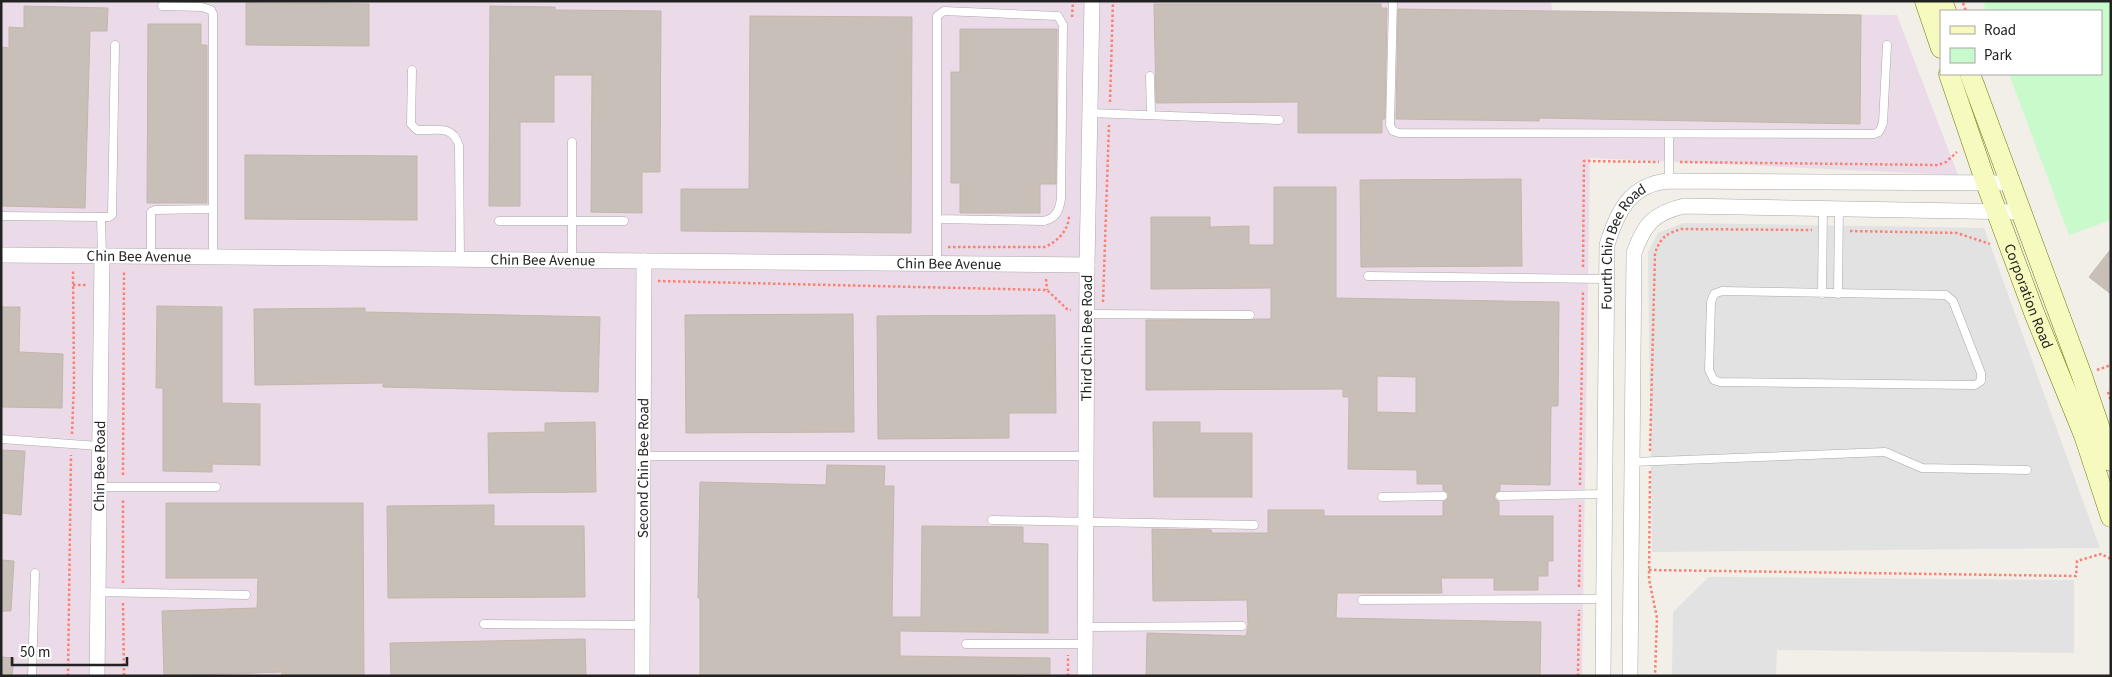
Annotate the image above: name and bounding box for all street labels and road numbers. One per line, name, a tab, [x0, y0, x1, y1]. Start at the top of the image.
street label: Fourth Chin Bee Road	[1596, 179, 1650, 310]
street label: Corporation Road	[1998, 241, 2058, 352]
street label: Chin Bee Avenue	[87, 246, 191, 268]
street label: Chin Bee Avenue	[491, 250, 595, 271]
street label: Chin Bee Avenue	[896, 253, 1001, 275]
street label: Third Chin Bee Road	[1076, 274, 1098, 402]
street label: Second Chin Bee Road	[633, 398, 654, 538]
street label: Chin Bee Road	[89, 421, 111, 511]

